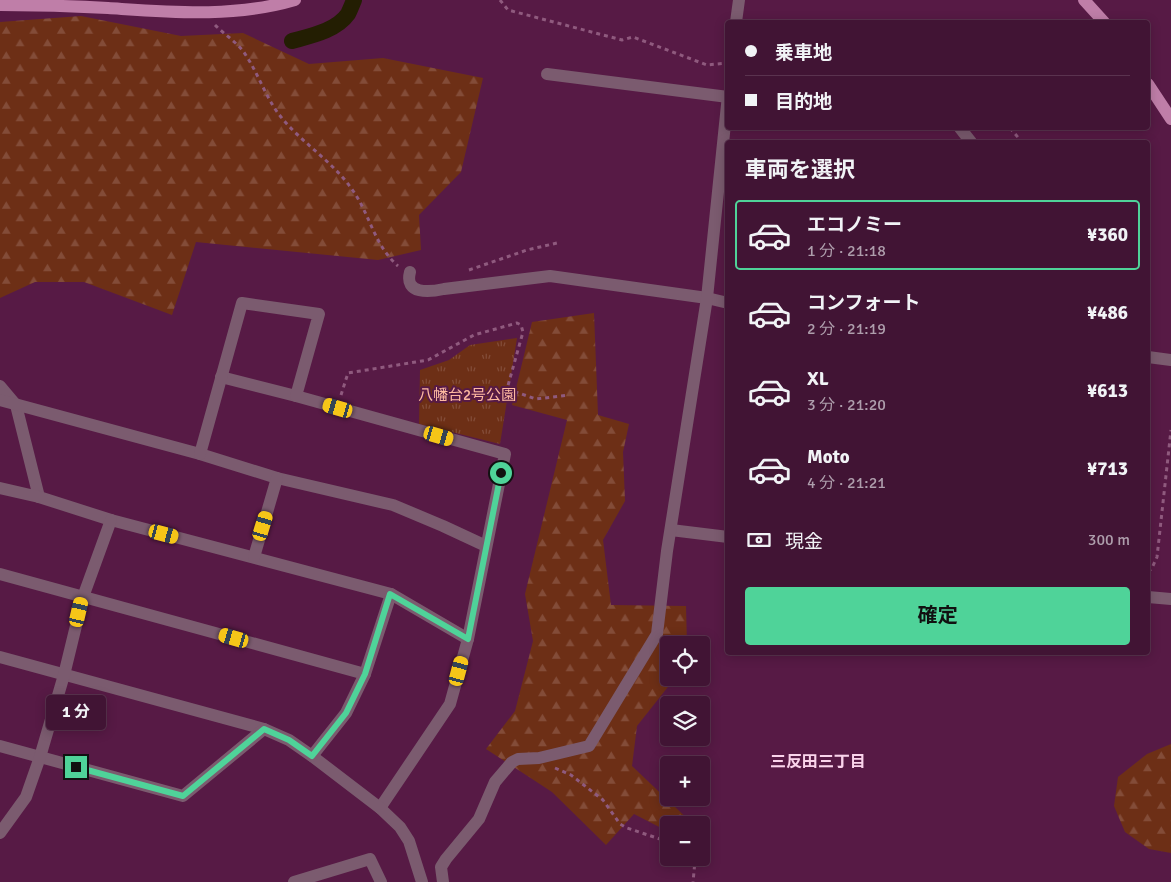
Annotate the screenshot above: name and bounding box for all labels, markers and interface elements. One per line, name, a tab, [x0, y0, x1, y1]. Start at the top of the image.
text: 乗車地	[775, 41, 832, 65]
text: 目的地	[775, 90, 832, 114]
text: 車両を選択	[745, 156, 855, 183]
icon: car	[747, 213, 792, 258]
text: エコノミー	[807, 213, 902, 237]
text: ¥360	[1087, 223, 1128, 247]
text: 1 分 · 21:18	[807, 241, 886, 261]
icon: car	[747, 291, 792, 336]
text: コンフォート	[807, 291, 920, 315]
text: ¥486	[1087, 301, 1128, 325]
text: 2 分 · 21:19	[807, 319, 886, 339]
text: XL	[807, 367, 829, 391]
icon: car	[747, 369, 792, 414]
text: ¥613	[1087, 379, 1128, 403]
park label: 八幡台2号公園	[418, 386, 516, 404]
text: 3 分 · 21:20	[807, 395, 886, 415]
car	[321, 397, 354, 419]
car	[422, 425, 455, 447]
text: Moto	[807, 445, 850, 469]
icon: car	[747, 447, 792, 492]
text: ¥713	[1087, 457, 1128, 481]
route start	[490, 462, 512, 484]
text: 4 分 · 21:21	[807, 473, 886, 493]
car	[251, 509, 274, 543]
car	[147, 523, 180, 545]
icon: cash	[745, 526, 773, 554]
text: 現金	[785, 530, 823, 554]
text: 300 m	[1088, 530, 1130, 550]
button: 確定	[745, 587, 1130, 645]
car	[68, 596, 89, 628]
car	[217, 627, 250, 649]
map controls	[660, 636, 710, 866]
button: locate	[660, 636, 710, 686]
car	[447, 655, 470, 687]
callout: 1 分	[46, 694, 106, 730]
button: layers	[660, 696, 710, 746]
text: 1 分	[62, 702, 90, 722]
district label: 三反田三丁目	[770, 752, 866, 772]
route end	[65, 756, 87, 778]
button: +	[660, 756, 710, 806]
button: −	[660, 816, 710, 866]

